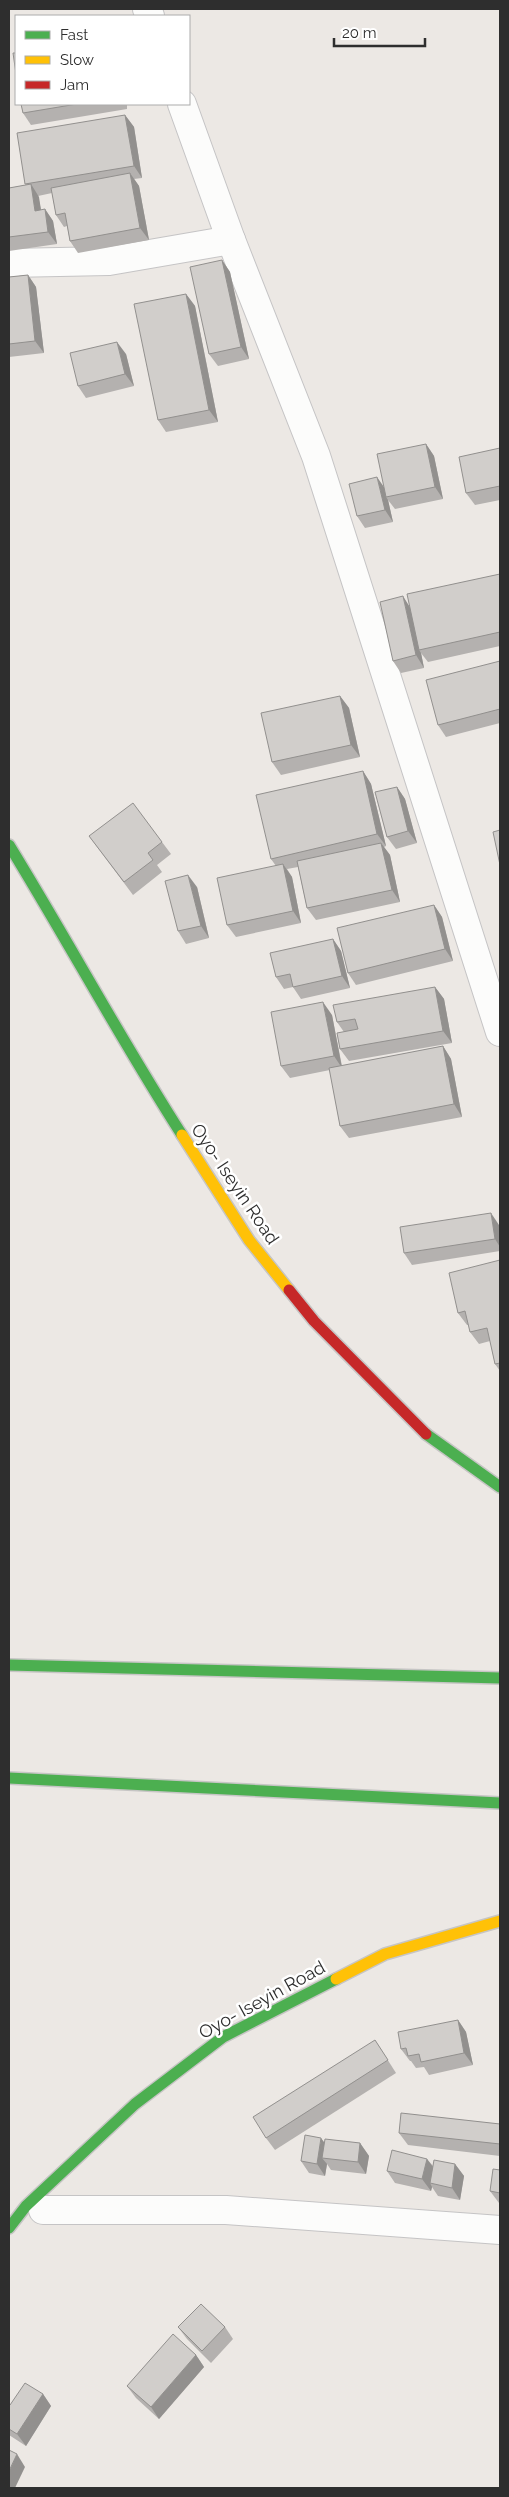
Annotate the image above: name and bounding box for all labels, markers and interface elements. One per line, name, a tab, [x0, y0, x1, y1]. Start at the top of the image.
legend	[15, 15, 190, 105]
scale bar	[334, 15, 425, 47]
text: 20 m	[342, 24, 377, 42]
text: Fast	[60, 26, 88, 44]
text: Slow	[60, 51, 94, 69]
text: Jam	[60, 76, 89, 94]
street label: Oyo- Iseyin Road	[187, 1119, 284, 1248]
street label: Oyo- Iseyin Road	[195, 1956, 329, 2043]

